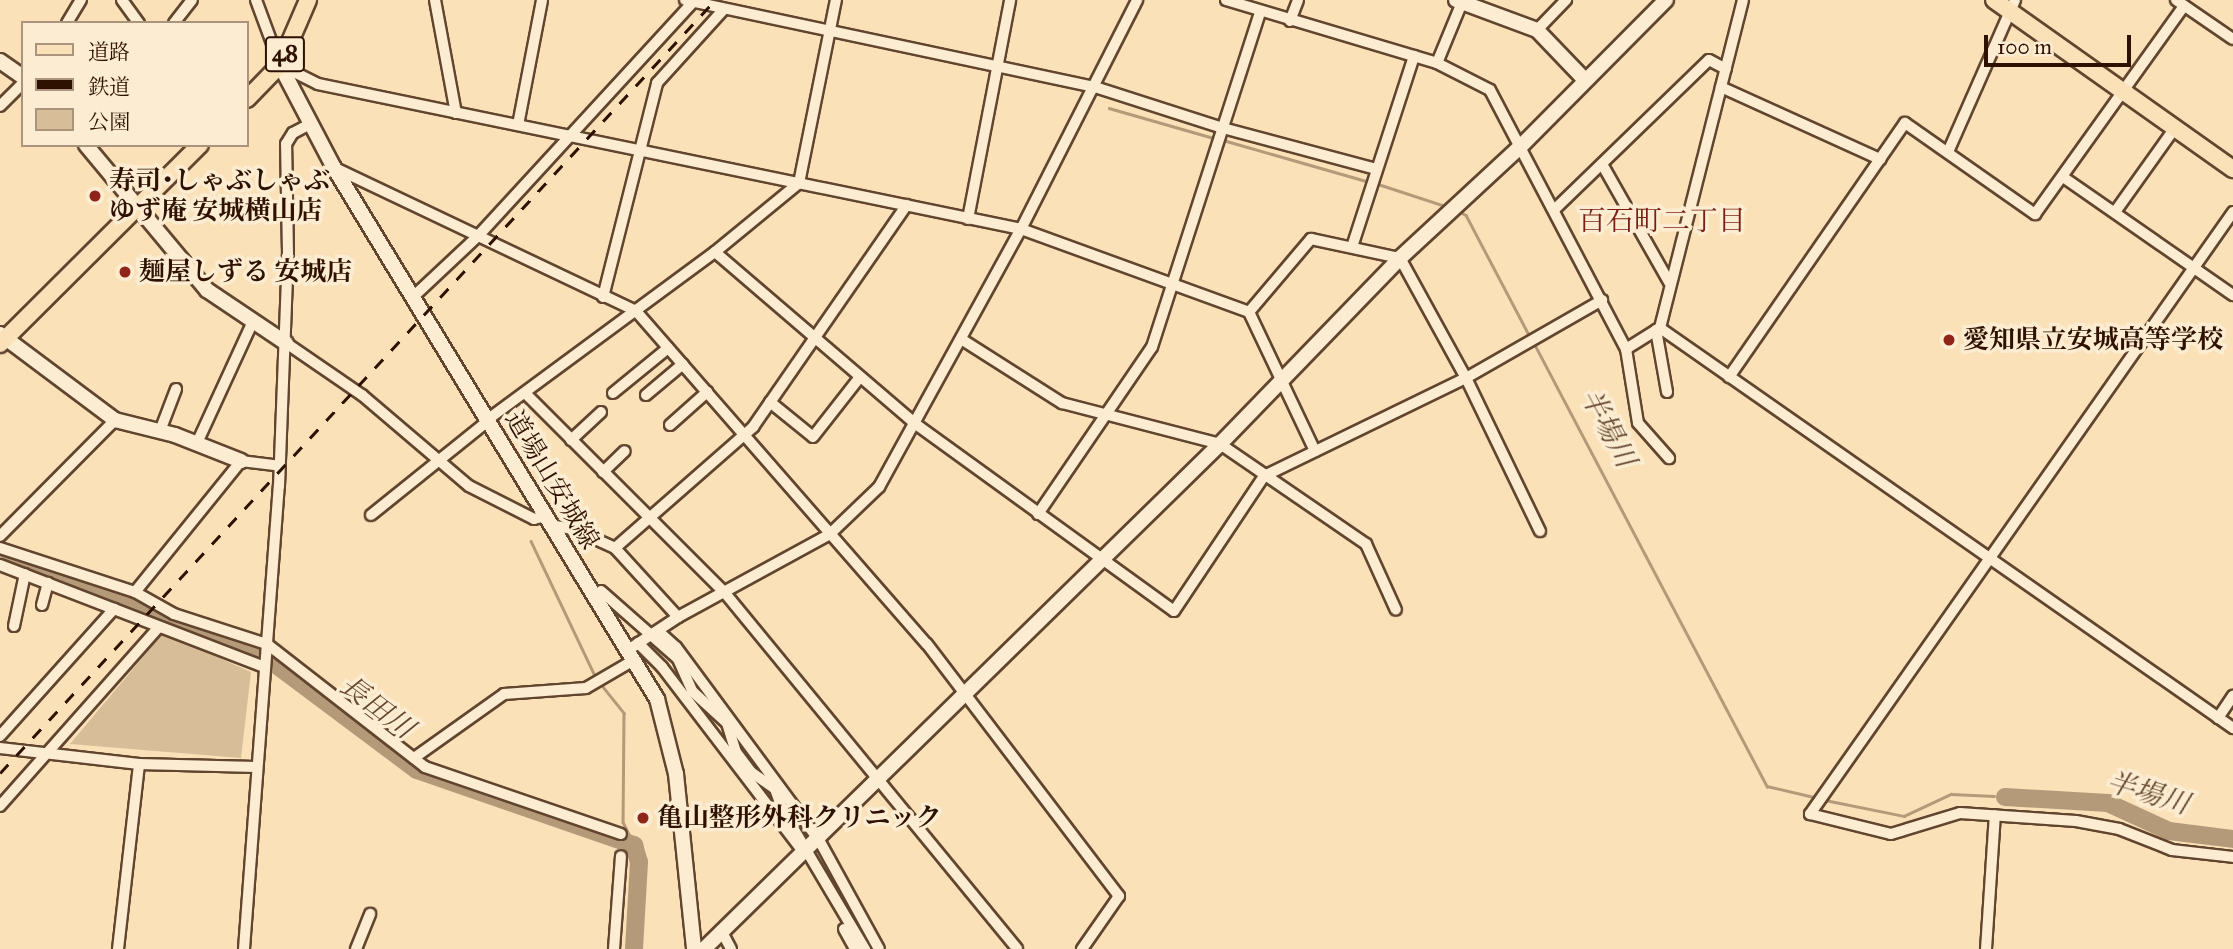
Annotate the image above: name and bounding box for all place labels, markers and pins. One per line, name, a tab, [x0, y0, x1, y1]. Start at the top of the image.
place label: 寿司･しゃぶしゃぶ ゆず庵 安城横山店	[109, 165, 330, 227]
marker: 寿司･しゃぶしゃぶ ゆず庵 安城横山店	[87, 188, 103, 204]
place label: 麺屋しずる 安城店	[139, 256, 353, 288]
marker: 麺屋しずる 安城店	[117, 264, 133, 280]
place label: 愛知県立安城高等学校	[1963, 324, 2223, 356]
marker: 愛知県立安城高等学校	[1941, 332, 1957, 348]
place label: 亀山整形外科クリニック	[657, 802, 943, 834]
marker: 亀山整形外科クリニック	[635, 810, 651, 826]

